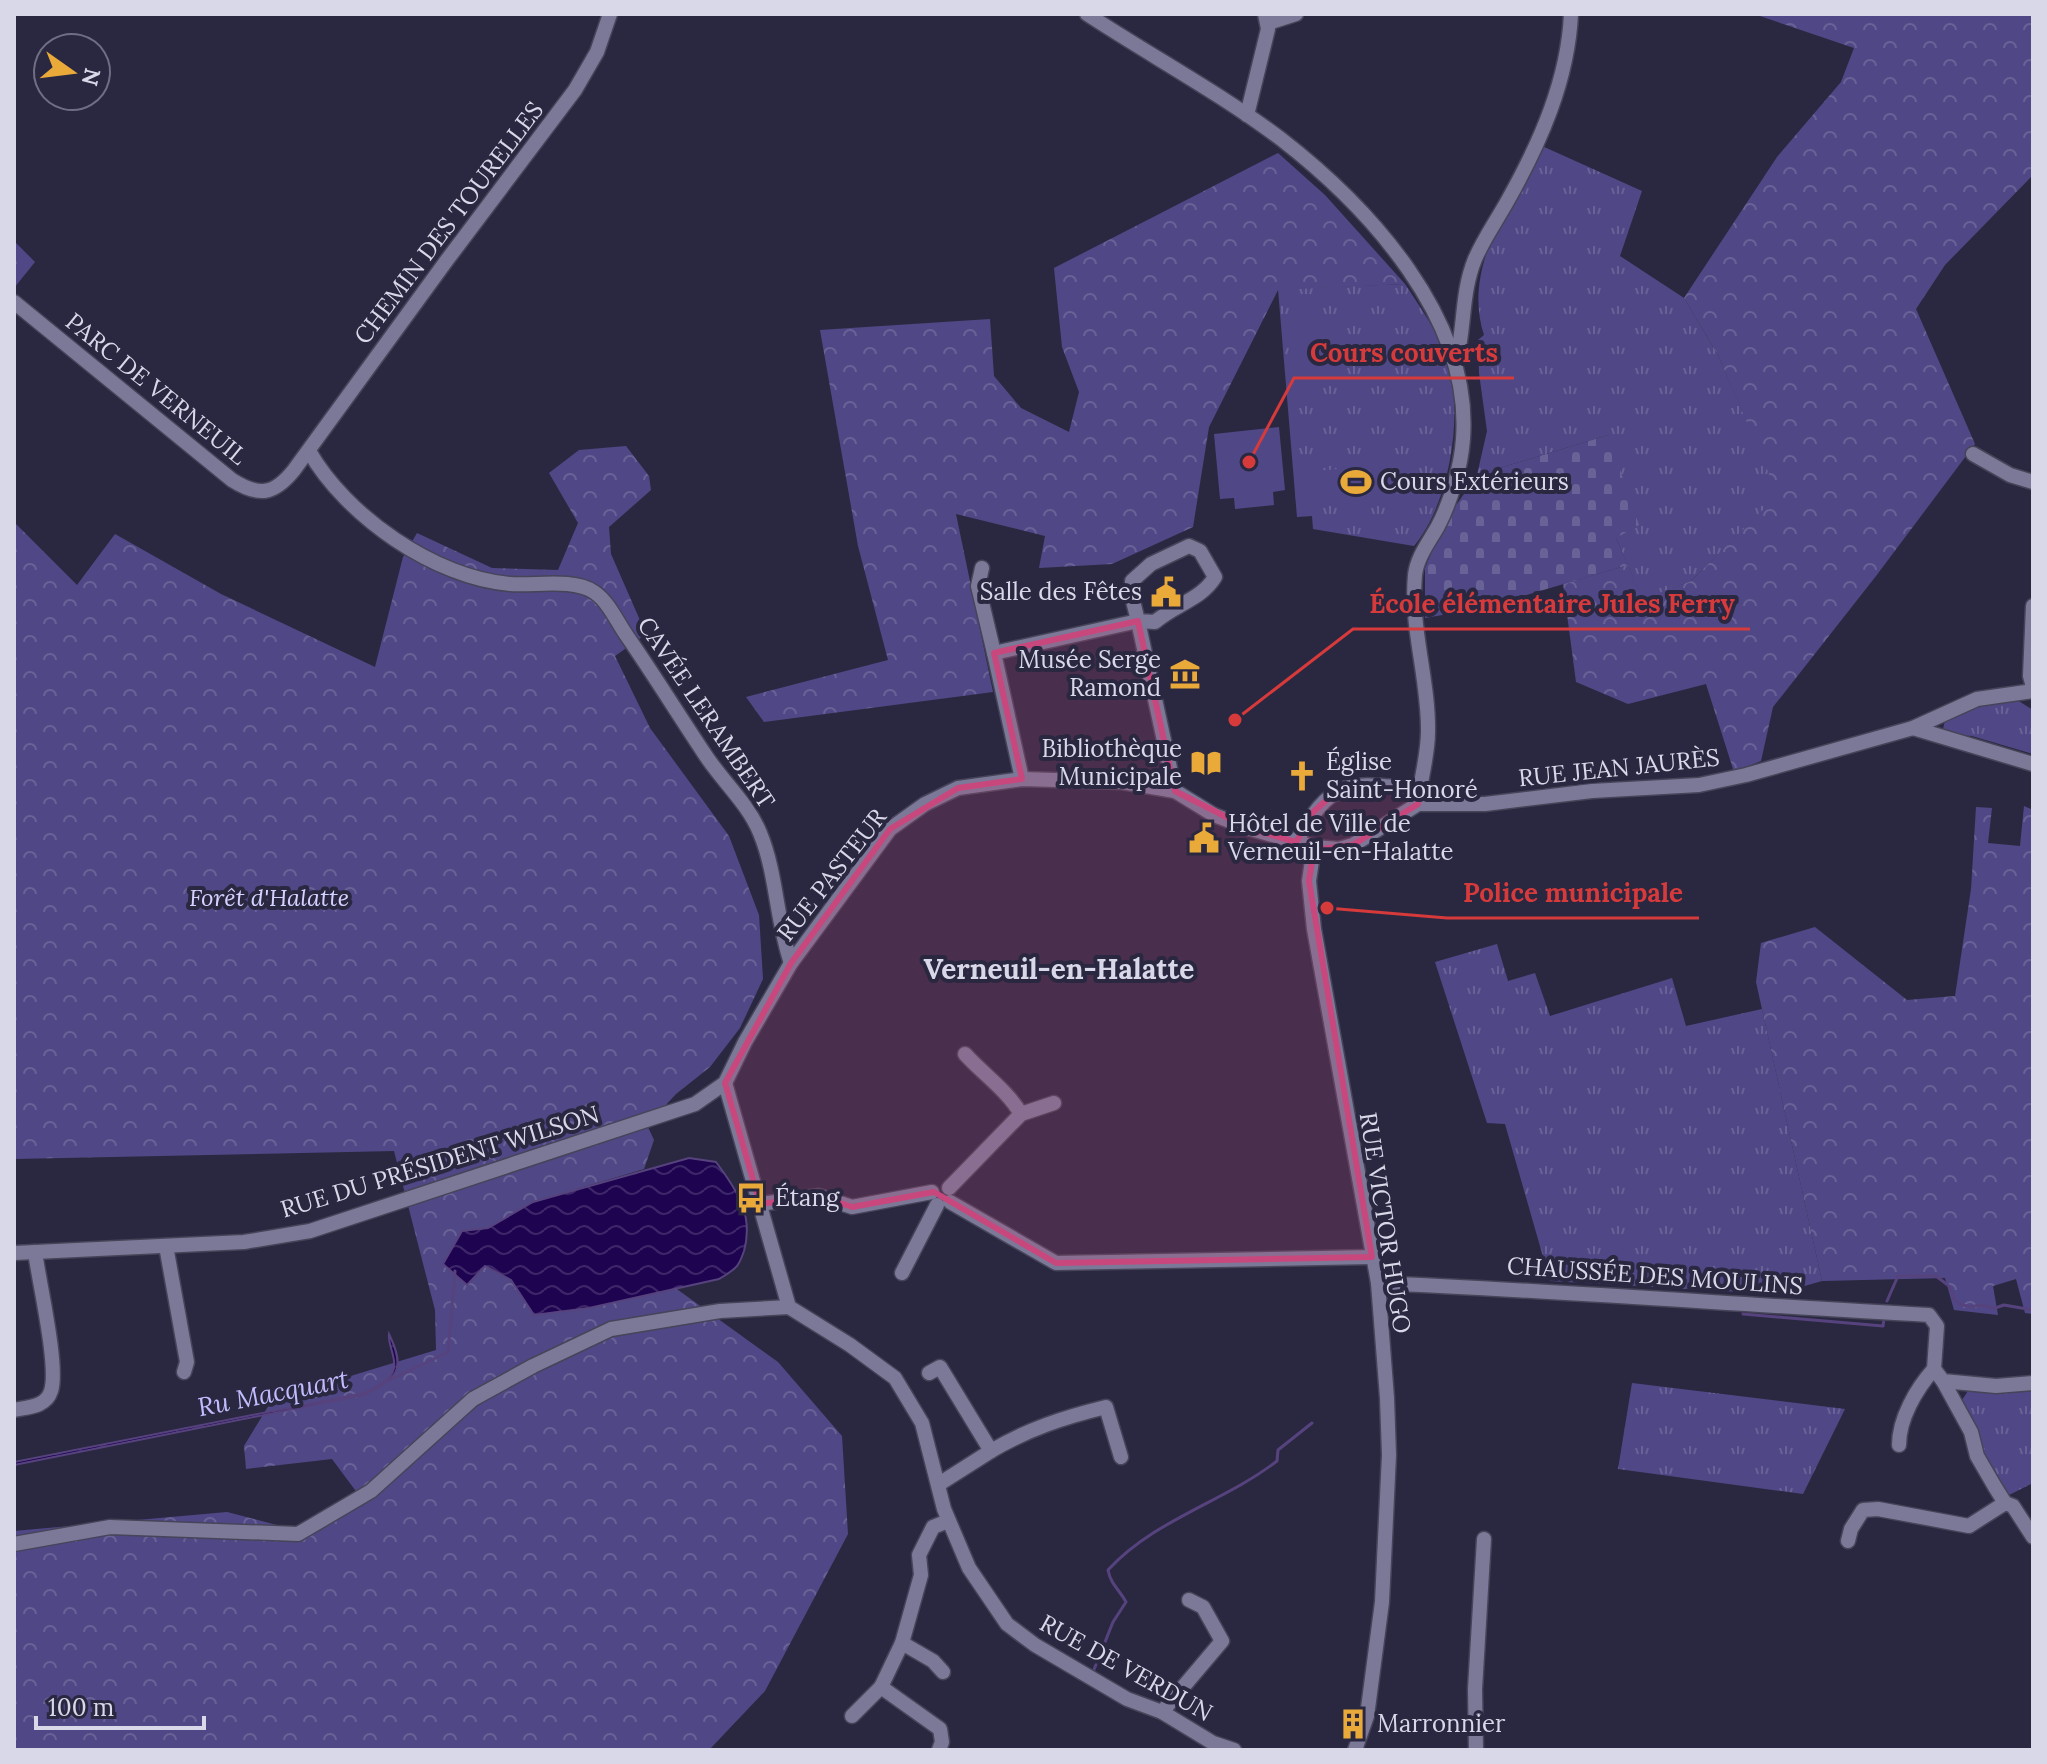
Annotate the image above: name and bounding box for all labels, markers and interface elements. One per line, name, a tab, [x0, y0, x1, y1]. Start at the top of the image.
north arrow	[32, 32, 112, 112]
text: N	[76, 65, 107, 88]
street label: CHEMIN DES TOURELLES	[347, 95, 550, 350]
street label: PARC DE VERNEUIL	[59, 306, 253, 471]
callout: Cours couverts	[1294, 328, 1514, 378]
text: Cours couverts	[1310, 336, 1498, 369]
sports icon: Cours Extérieurs	[1339, 465, 1373, 499]
place label: Cours Extérieurs	[1380, 466, 1569, 497]
public building icon: Salle des Fêtes	[1149, 575, 1183, 609]
place label: Salle des Fêtes	[980, 576, 1142, 607]
callout: École élémentaire Jules Ferry	[1353, 579, 1750, 629]
text: École élémentaire Jules Ferry	[1369, 587, 1736, 620]
street label: CAVÉE LERAMBERT	[631, 611, 782, 815]
place label: Musée Serge Ramond	[1018, 644, 1161, 703]
museum icon: Musée Serge Ramond	[1168, 657, 1202, 691]
place label: Bibliothèque Municipale	[1042, 733, 1182, 792]
street label: RUE JEAN JAURÈS	[1517, 742, 1721, 793]
library icon: Bibliothèque Municipale	[1189, 746, 1223, 780]
place label: Église Saint-Honoré	[1326, 746, 1478, 805]
church icon: Église Saint-Honoré	[1285, 759, 1319, 793]
street label: RUE PASTEUR	[770, 801, 894, 947]
place label: Hôtel de Ville de Verneuil-en-Halatte	[1227, 808, 1453, 867]
public building icon: Hôtel de Ville de Verneuil-en-Halatte	[1187, 821, 1221, 855]
callout: Police municipale	[1447, 868, 1699, 918]
text: Police municipale	[1463, 876, 1683, 909]
park label: Forêt d'Halatte	[189, 882, 349, 913]
district label: Verneuil-en-Halatte	[924, 951, 1194, 987]
street label: RUE DU PRÉSIDENT WILSON	[277, 1098, 603, 1225]
street label: RUE VICTOR HUGO	[1353, 1110, 1418, 1336]
bus stop icon: Étang	[734, 1181, 768, 1215]
place label: Étang	[775, 1182, 840, 1213]
street label: CHAUSSÉE DES MOULINS	[1506, 1250, 1804, 1301]
water label: Ru Macquart	[195, 1362, 352, 1423]
street label: RUE DE VERDUN	[1034, 1607, 1218, 1728]
scale bar	[36, 1680, 204, 1730]
text: 100 m	[48, 1692, 114, 1723]
building icon: Marronnier	[1336, 1707, 1370, 1741]
place label: Marronnier	[1377, 1708, 1506, 1739]

